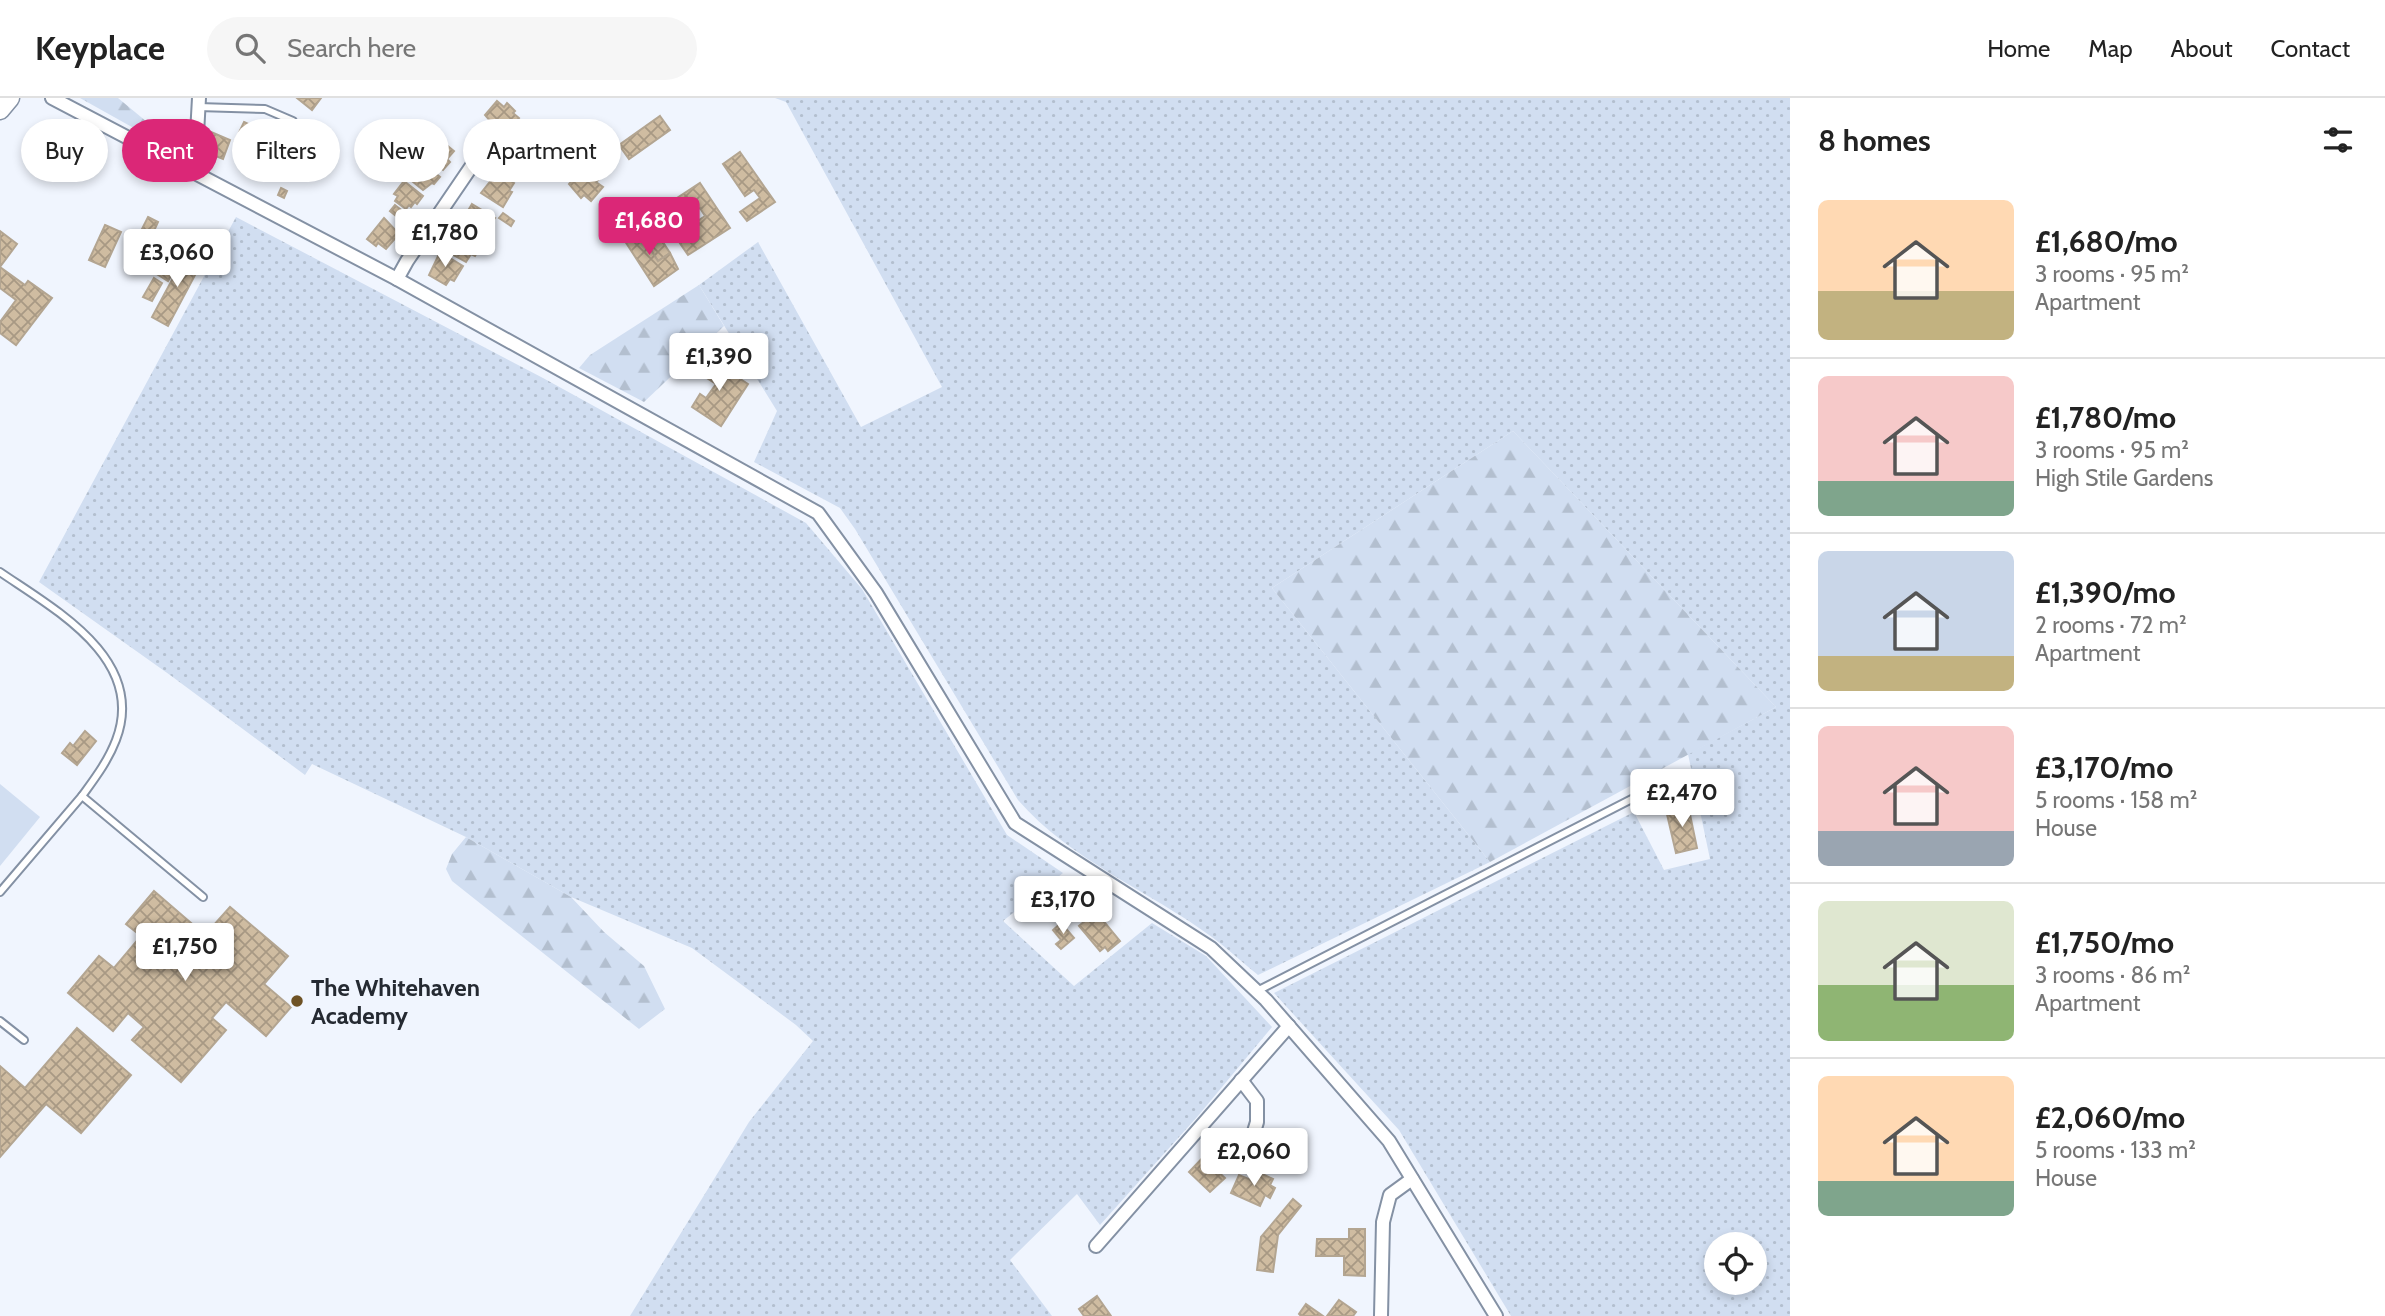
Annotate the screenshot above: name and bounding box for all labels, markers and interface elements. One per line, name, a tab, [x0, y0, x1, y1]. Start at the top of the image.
search box	[207, 17, 697, 80]
text: Keyplace	[35, 28, 165, 68]
icon: search	[231, 29, 269, 67]
text: Search here	[287, 32, 416, 64]
text: Home	[1987, 34, 2050, 63]
text: Map	[2088, 34, 2133, 63]
text: About	[2171, 34, 2233, 63]
text: Contact	[2271, 34, 2350, 63]
chip: Buy	[21, 119, 108, 182]
chip: Rent	[122, 119, 218, 182]
chip: Filters	[232, 119, 340, 182]
chip: New	[354, 119, 449, 182]
chip: Apartment	[463, 119, 621, 182]
icon: filters	[2319, 121, 2357, 159]
text: 8 homes	[1818, 122, 1931, 159]
pin: £1,680	[592, 198, 706, 257]
text: £1,680	[615, 206, 683, 234]
pin: £1,780	[388, 209, 502, 269]
text: £1,780	[411, 218, 479, 246]
text: £1,680/mo	[2035, 223, 2178, 260]
icon: home	[1874, 228, 1958, 312]
pin: £3,060	[120, 230, 234, 289]
text: £3,060	[140, 238, 214, 266]
text: 3 rooms · 95 m²	[2035, 260, 2189, 288]
text: Apartment	[2035, 288, 2140, 316]
pin: £1,390	[662, 334, 776, 393]
text: £1,390	[685, 342, 753, 370]
text: £1,780/mo	[2035, 399, 2176, 436]
icon: home	[1874, 404, 1958, 488]
text: 3 rooms · 95 m²	[2035, 436, 2189, 464]
text: High Stile Gardens	[2035, 464, 2213, 492]
text: £1,390/mo	[2035, 574, 2176, 611]
icon: home	[1874, 579, 1958, 663]
text: 2 rooms · 72 m²	[2035, 611, 2187, 639]
text: Apartment	[2035, 639, 2140, 667]
text: £3,170/mo	[2035, 749, 2173, 786]
icon: home	[1874, 754, 1958, 838]
pin: £2,470	[1625, 770, 1739, 829]
text: £2,470	[1646, 778, 1718, 806]
text: 5 rooms · 158 m²	[2035, 786, 2197, 814]
text: House	[2035, 814, 2097, 842]
pin: £3,170	[1006, 876, 1120, 936]
text: £3,170	[1030, 885, 1096, 913]
pin: £1,750	[128, 924, 242, 983]
text: £1,750/mo	[2035, 924, 2174, 961]
icon: home	[1874, 929, 1958, 1013]
text: £1,750	[152, 932, 218, 960]
text: 3 rooms · 86 m²	[2035, 961, 2190, 989]
place label: The Whitehaven Academy	[311, 973, 480, 1030]
text: Apartment	[2035, 989, 2140, 1017]
marker: The Whitehaven Academy	[289, 993, 305, 1009]
text: £2,060/mo	[2035, 1099, 2185, 1136]
icon: home	[1874, 1104, 1958, 1188]
pin: £2,060	[1197, 1128, 1311, 1188]
text: 5 rooms · 133 m²	[2035, 1136, 2196, 1164]
text: £2,060	[1217, 1137, 1291, 1165]
text: House	[2035, 1164, 2097, 1192]
map controls	[1704, 1232, 1767, 1295]
button: locate	[1704, 1232, 1767, 1295]

